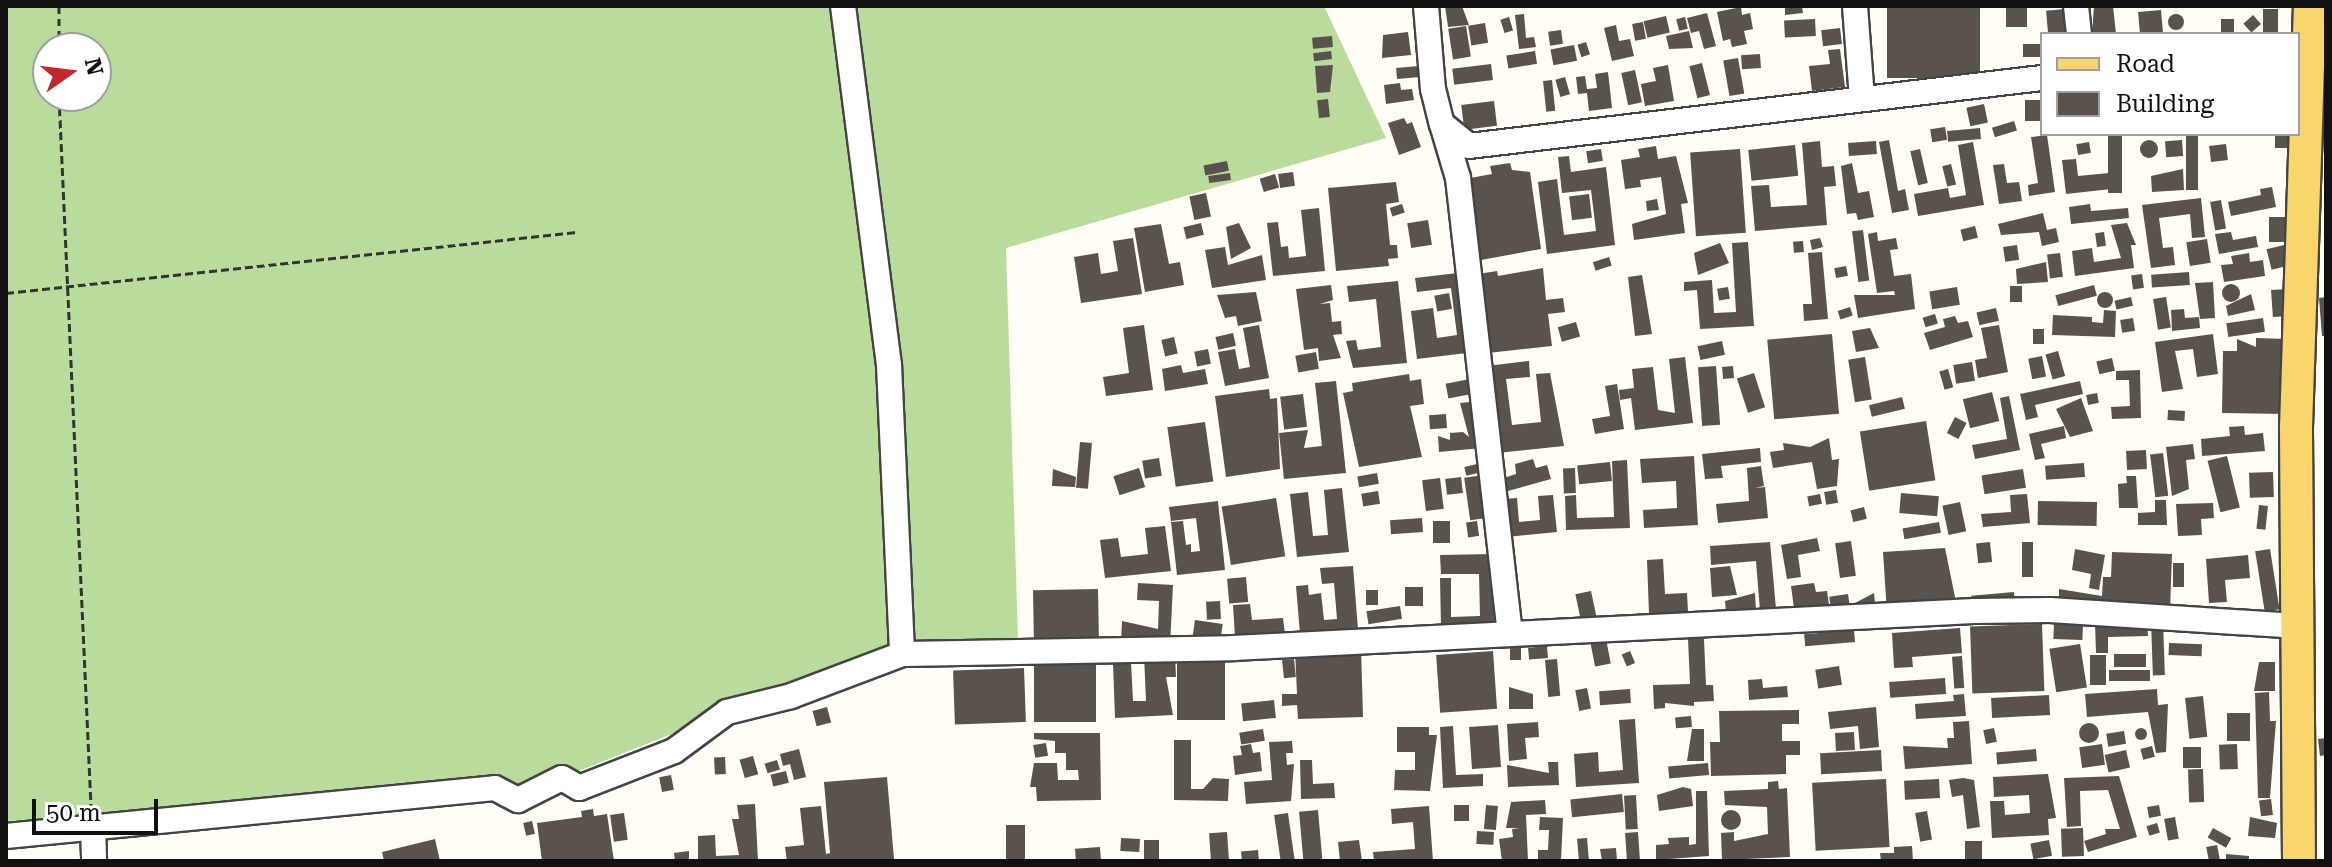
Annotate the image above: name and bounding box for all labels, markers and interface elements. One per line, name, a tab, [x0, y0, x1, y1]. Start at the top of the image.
north arrow	[32, 32, 112, 112]
legend	[2040, 32, 2300, 136]
text: Road	[2116, 50, 2175, 78]
text: N	[80, 55, 108, 78]
text: Building	[2116, 90, 2214, 118]
scale bar	[36, 783, 162, 833]
text: 50 m	[46, 799, 101, 827]

